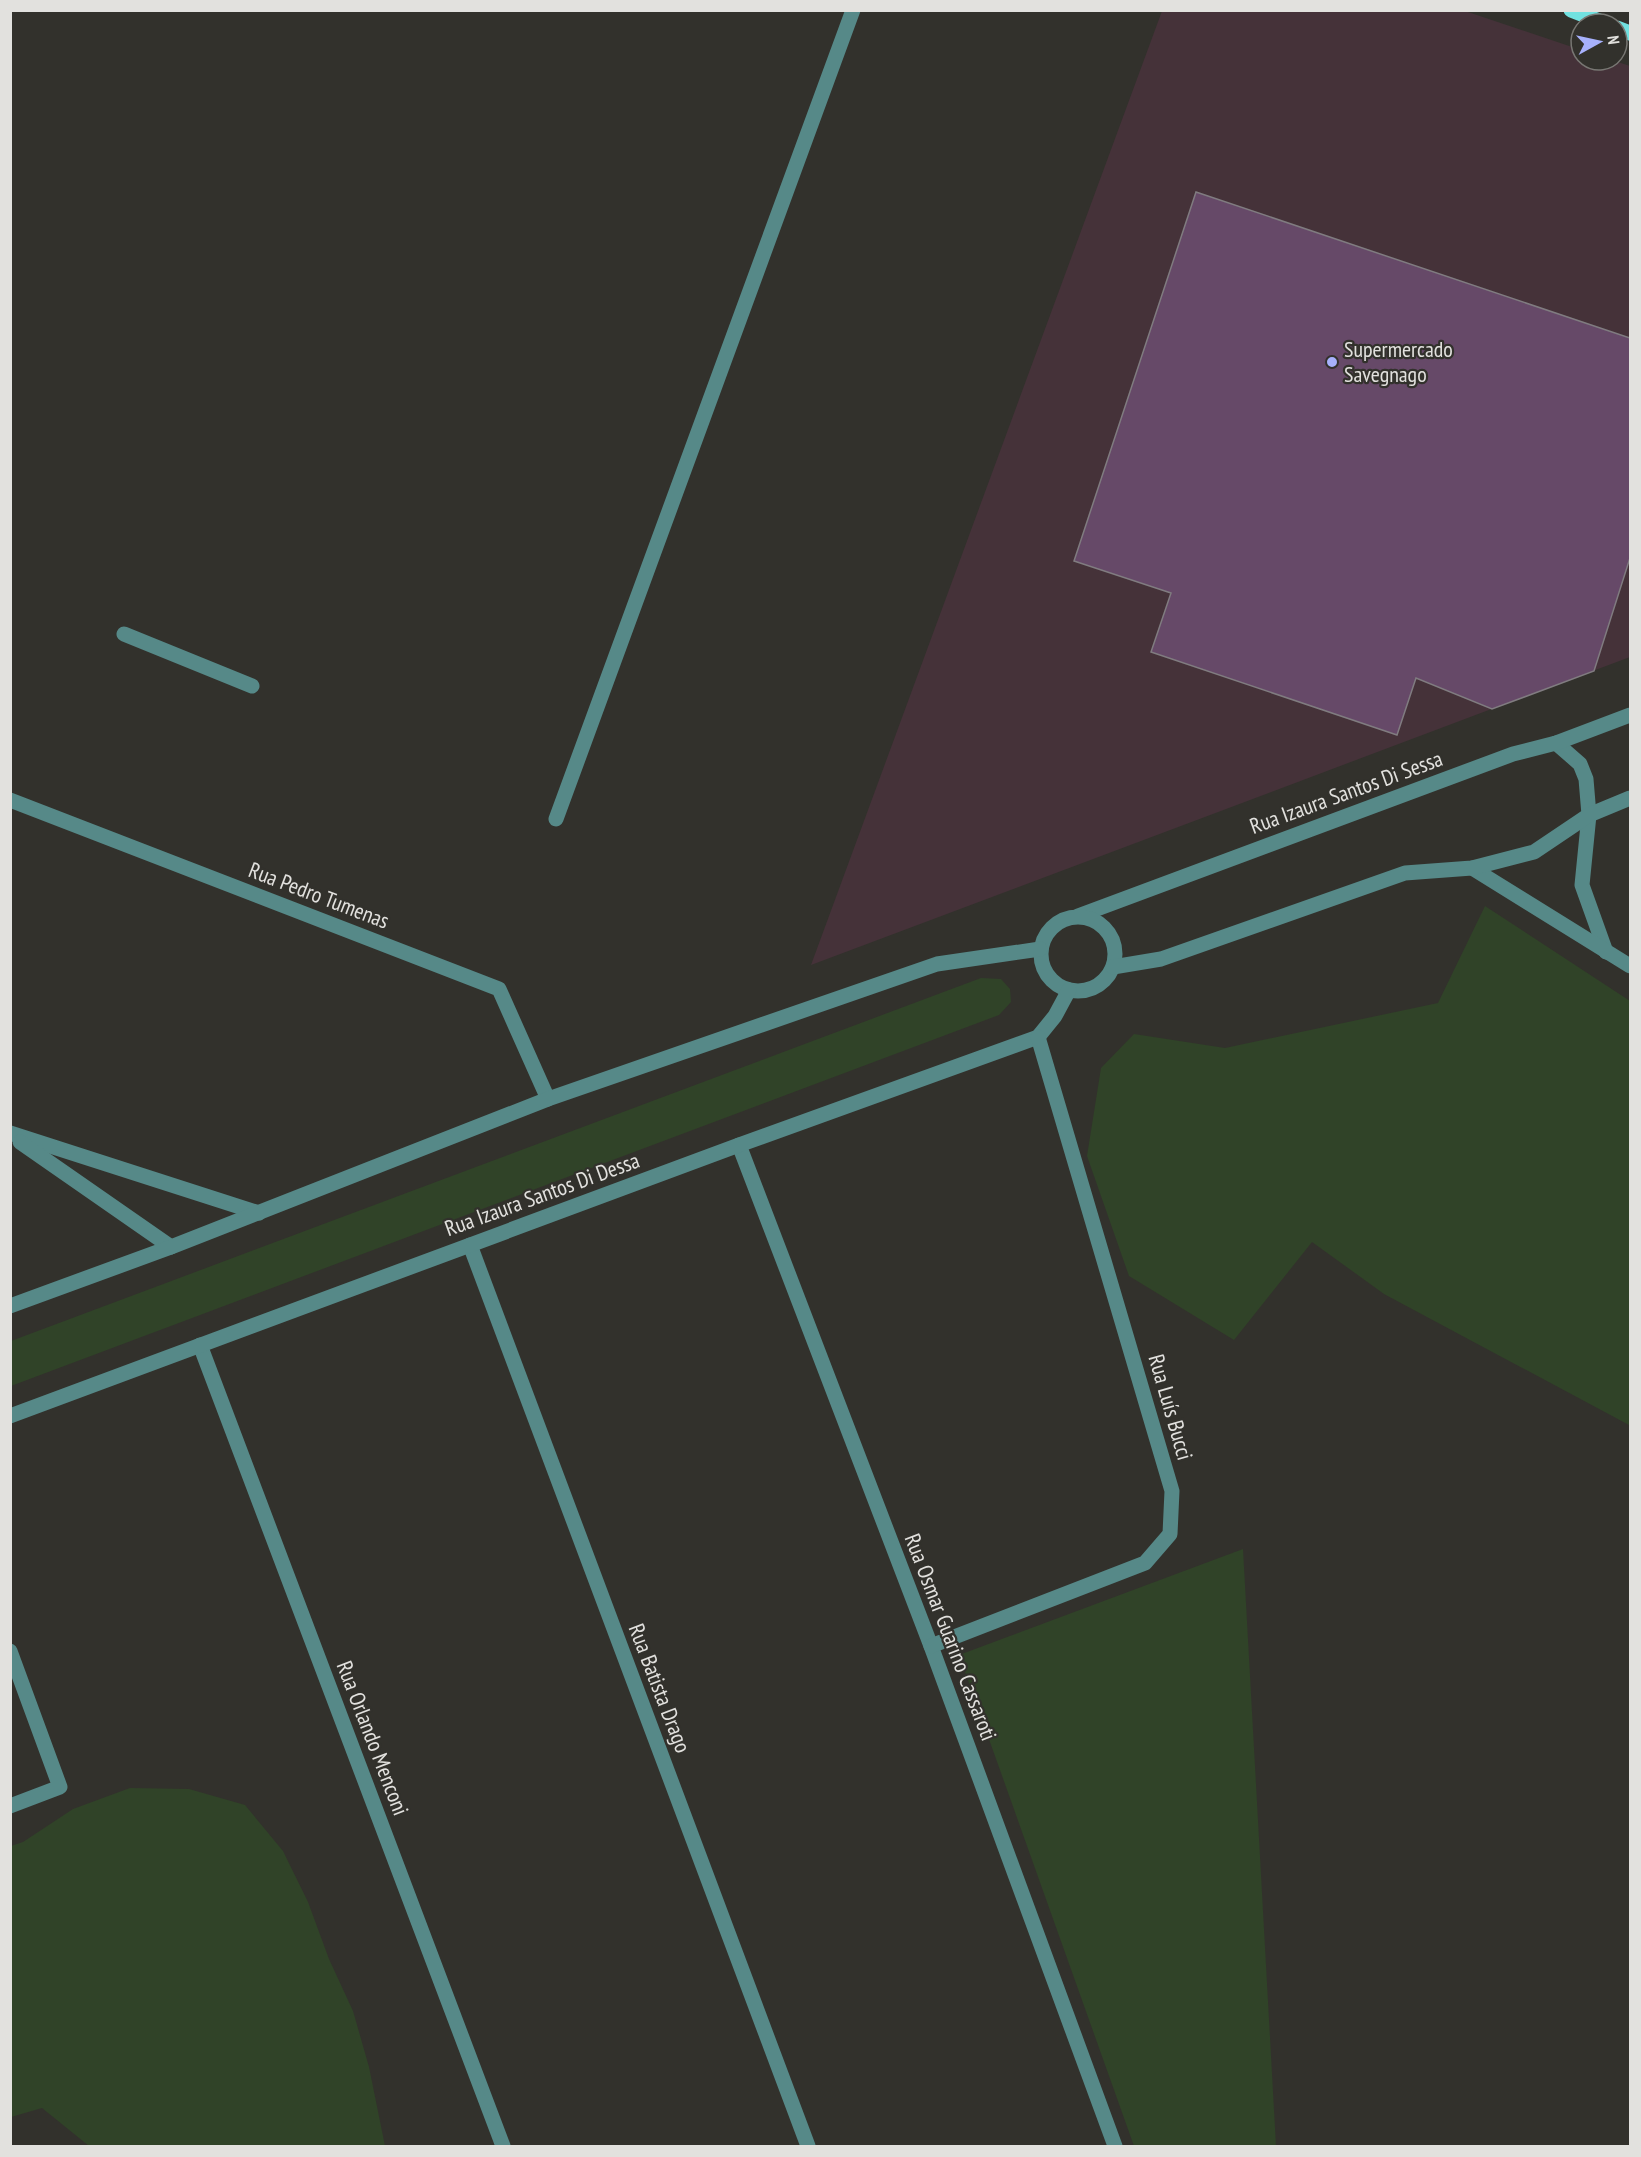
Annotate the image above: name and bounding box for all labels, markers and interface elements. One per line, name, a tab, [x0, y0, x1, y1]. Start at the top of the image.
north arrow	[1569, 12, 1629, 72]
text: N	[1603, 34, 1624, 46]
place label: Supermercado Savegnago	[1344, 335, 1453, 388]
marker: Supermercado Savegnago	[1325, 355, 1339, 369]
street label: Rua Izaura Santos Di Sessa	[1246, 744, 1446, 840]
street label: Rua Pedro Tumenas	[245, 855, 393, 935]
street label: Rua Izaura Santos Di Dessa	[441, 1146, 643, 1242]
street label: Rua Luís Bucci	[1143, 1351, 1199, 1463]
street label: Rua Osmar Guarino Cassaroti	[899, 1530, 1003, 1744]
street label: Rua Batista Drago	[623, 1620, 697, 1756]
street label: Rua Orlando Menconi	[331, 1657, 415, 1819]

